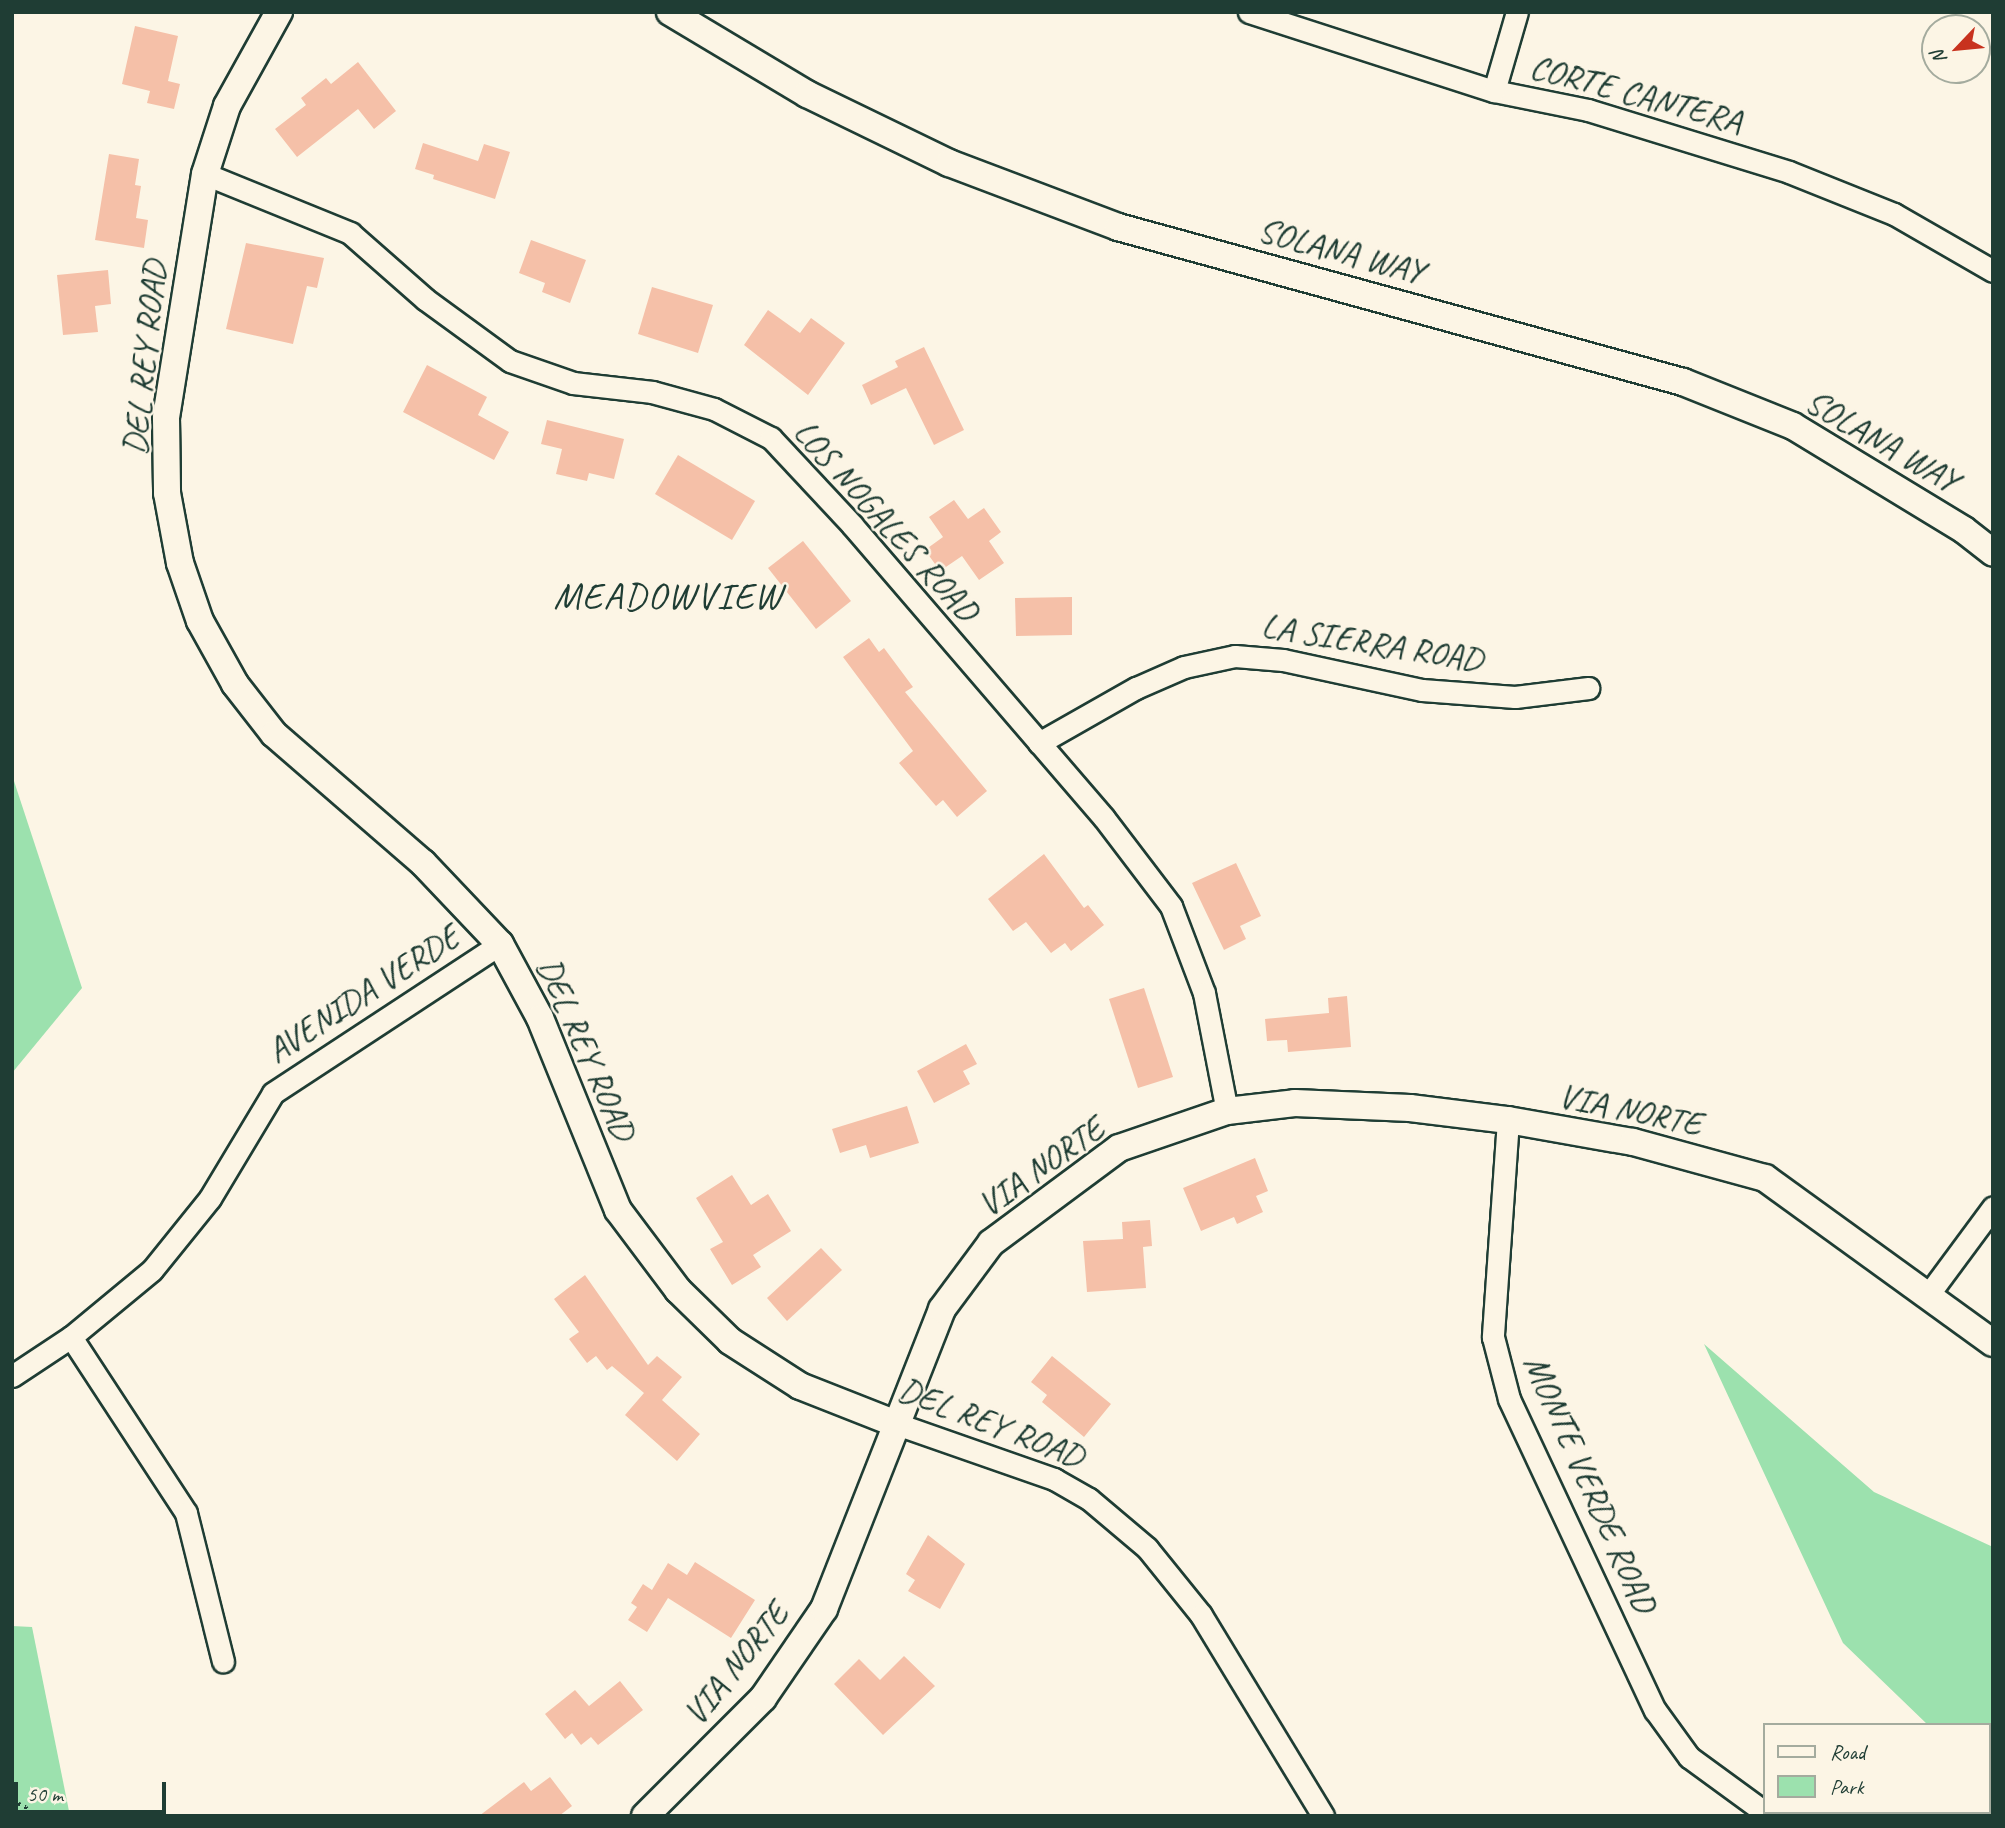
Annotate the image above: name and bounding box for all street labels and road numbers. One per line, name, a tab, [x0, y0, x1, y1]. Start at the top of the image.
street label: CORTE CANTERA	[1526, 46, 1746, 142]
street label: SOLANA WAY	[1253, 209, 1429, 293]
street label: DEL REY ROAD	[114, 257, 176, 459]
street label: SOLANA WAY	[1798, 380, 1966, 502]
street label: LOS NOGALES ROAD	[783, 410, 989, 632]
street label: LA SIERRA ROAD	[1258, 605, 1486, 681]
street label: AVENIDA VERDE	[259, 916, 467, 1072]
street label: DEL REY ROAD	[527, 950, 645, 1148]
street label: VIA NORTE	[1554, 1074, 1706, 1146]
street label: VIA NORTE	[969, 1108, 1113, 1226]
street label: MONTE VERDE ROAD	[1514, 1348, 1666, 1620]
street label: DEL REY ROAD	[891, 1368, 1091, 1478]
street label: VIA NORTE	[673, 1593, 799, 1735]

